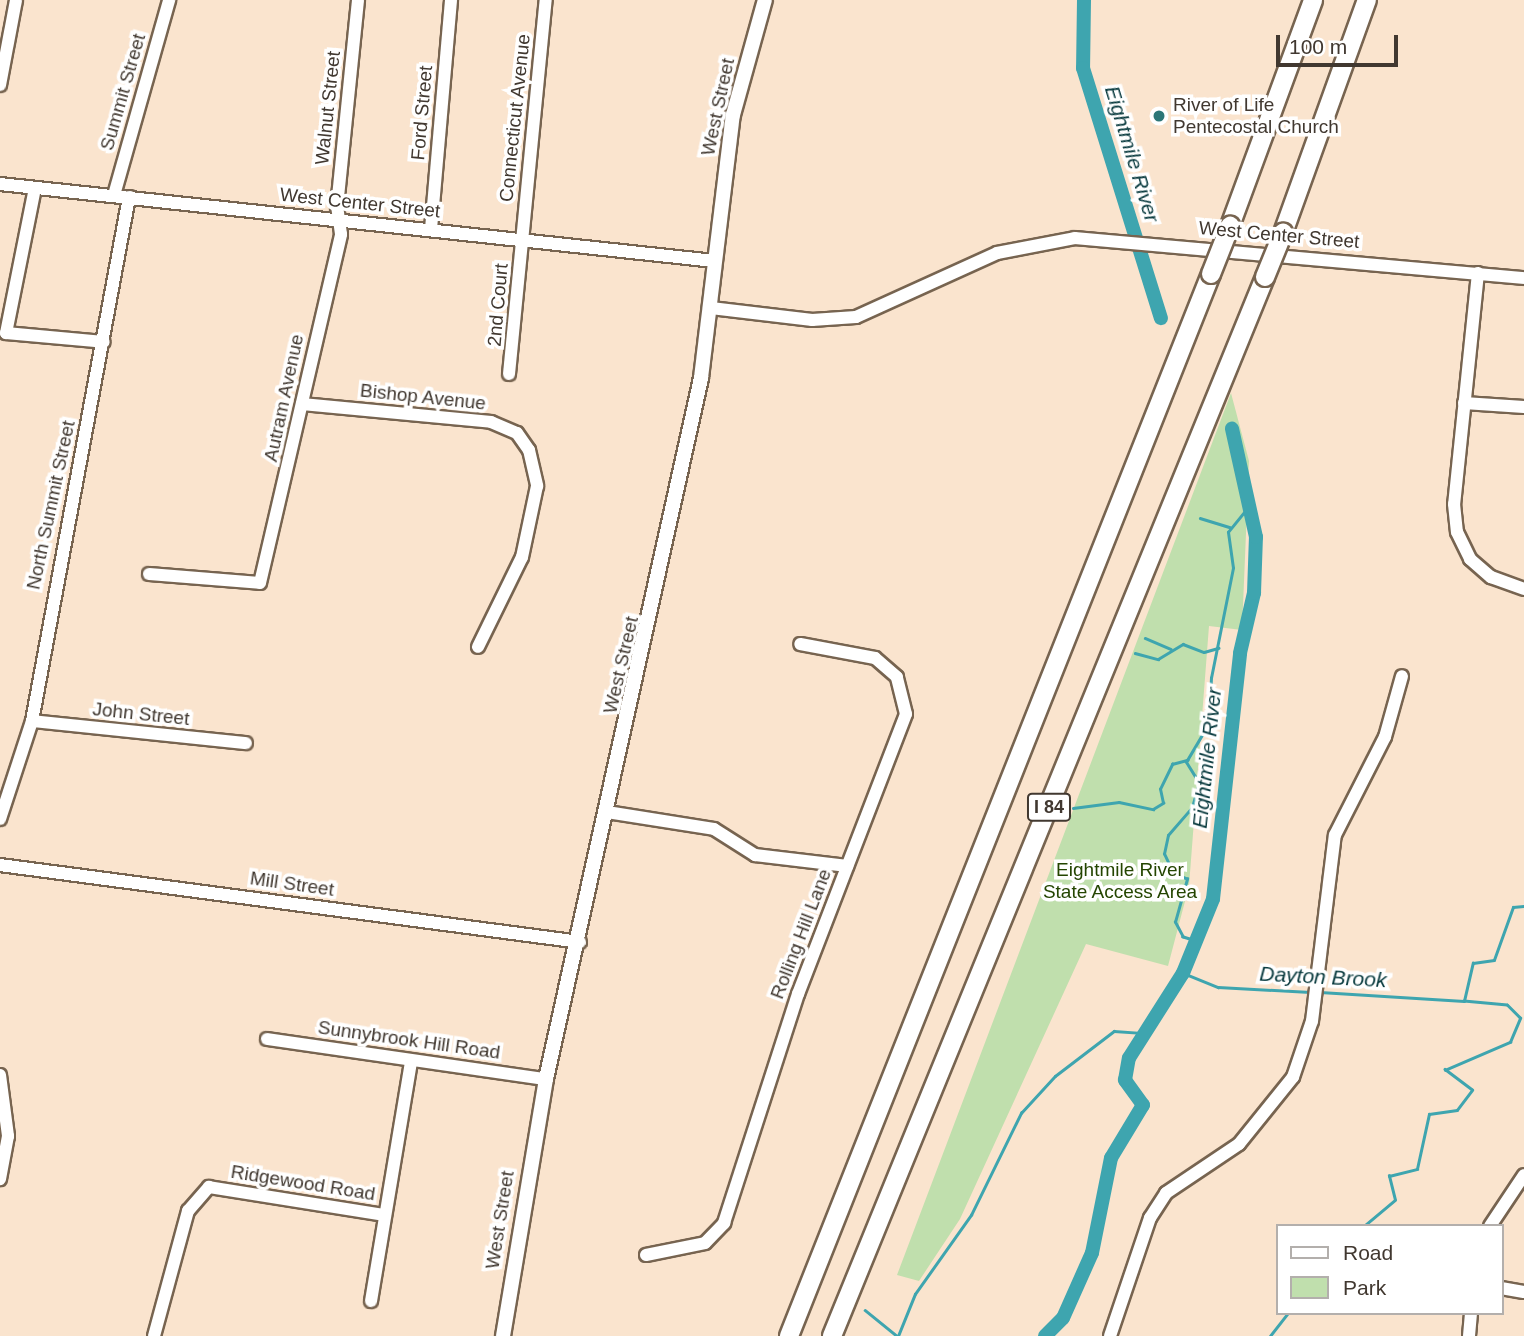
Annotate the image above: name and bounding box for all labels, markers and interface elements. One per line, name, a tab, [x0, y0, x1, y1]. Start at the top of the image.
scale bar	[1279, 21, 1402, 65]
street label: Summit Street	[95, 31, 151, 153]
street label: Connecticut Avenue	[495, 32, 535, 204]
text: 100 m	[1289, 35, 1347, 58]
street label: Walnut Street	[311, 50, 345, 166]
street label: West Street	[697, 56, 739, 158]
street label: Ford Street	[407, 65, 437, 161]
water label: Eightmile River	[1099, 83, 1165, 225]
place label: River of Life Pentecostal Church	[1173, 94, 1339, 138]
marker: River of Life Pentecostal Church	[1151, 108, 1167, 124]
street label: West Center Street	[279, 183, 441, 223]
street label: West Center Street	[1198, 217, 1360, 253]
street label: 2nd Court	[483, 262, 513, 348]
street label: Autram Avenue	[259, 332, 309, 464]
street label: Bishop Avenue	[358, 379, 488, 415]
street label: North Summit Street	[22, 418, 80, 592]
street label: West Street	[599, 614, 643, 716]
water label: Eightmile River	[1187, 686, 1227, 830]
street label: John Street	[91, 698, 191, 730]
road number: I 84	[1026, 792, 1072, 822]
park label: Eightmile River State Access Area	[1042, 859, 1198, 903]
street label: Rolling Hill Lane	[766, 866, 836, 1002]
street label: Mill Street	[249, 867, 335, 901]
water label: Dayton Brook	[1259, 961, 1387, 993]
street label: Sunnybrook Hill Road	[316, 1016, 502, 1064]
street label: Ridgewood Road	[229, 1160, 377, 1206]
street label: West Street	[481, 1169, 519, 1271]
legend	[1276, 1224, 1503, 1315]
text: Road	[1343, 1241, 1393, 1264]
text: Park	[1343, 1276, 1386, 1299]

